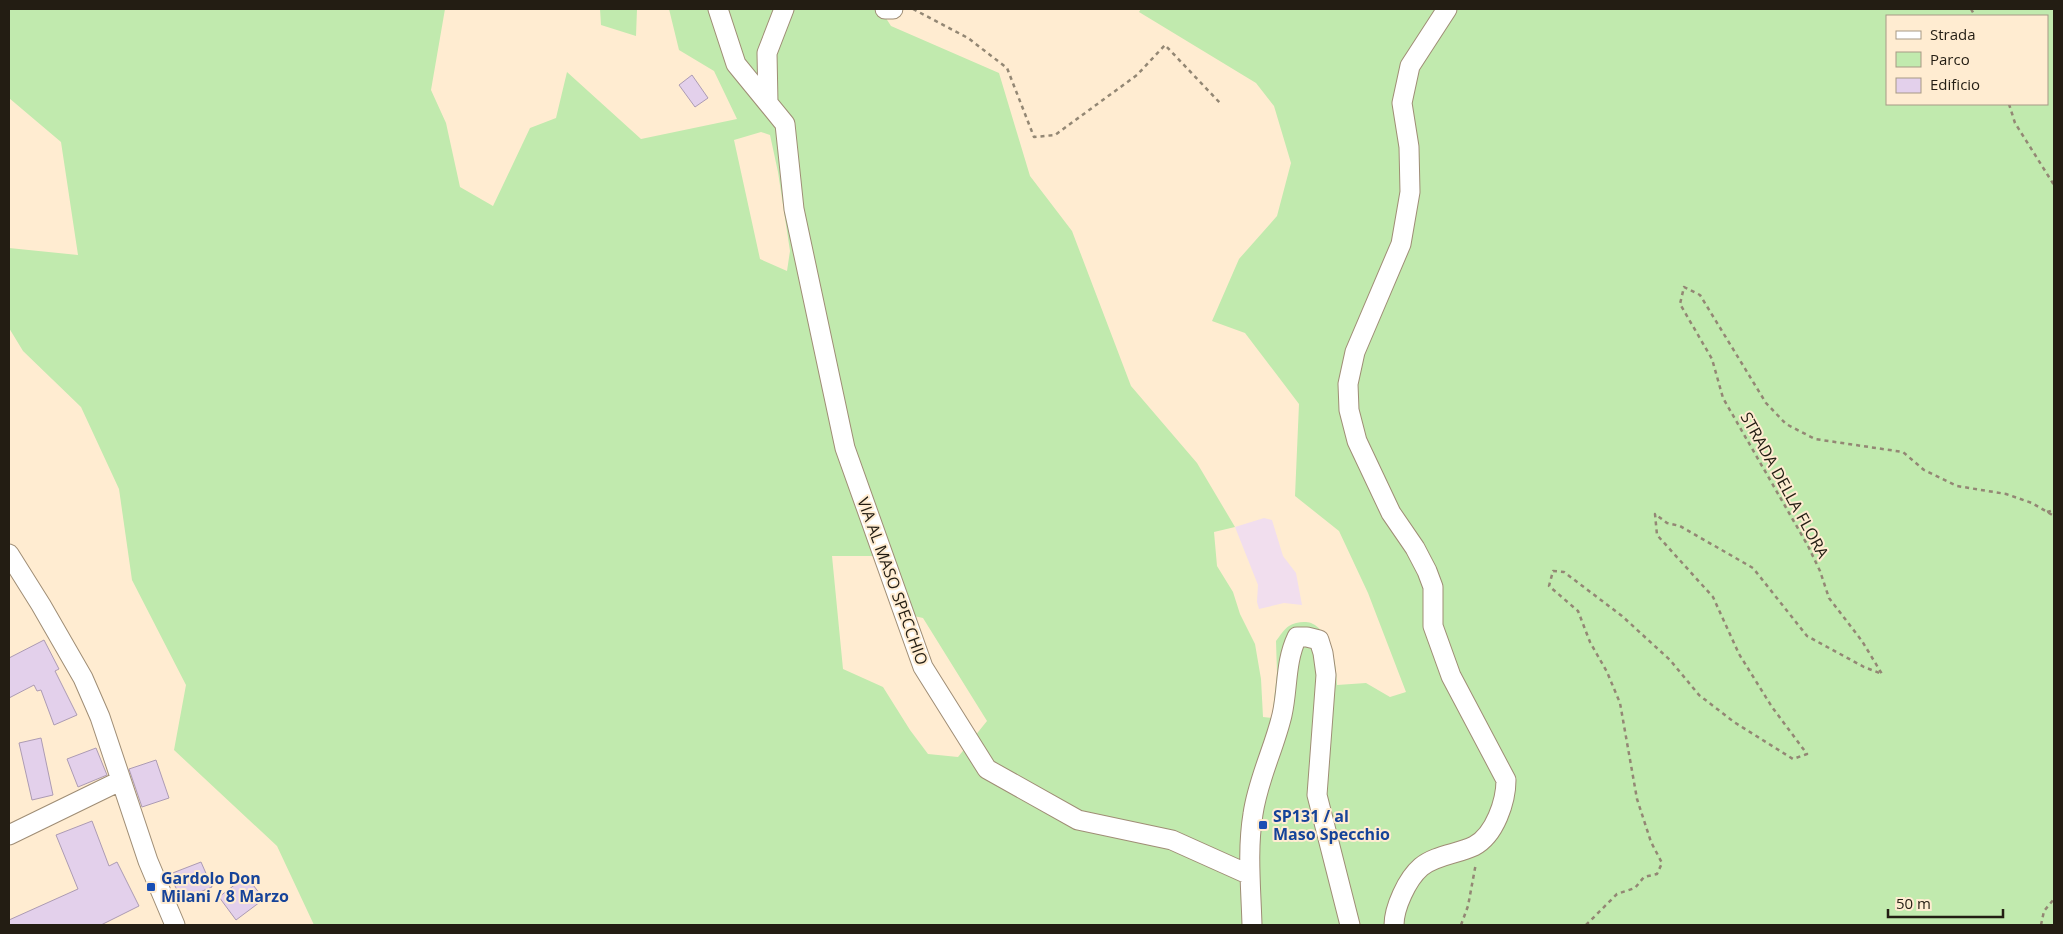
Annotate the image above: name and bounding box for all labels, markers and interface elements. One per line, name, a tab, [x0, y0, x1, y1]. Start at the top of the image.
legend	[1886, 15, 2048, 105]
text: Strada	[1930, 24, 1976, 44]
text: Parco	[1930, 49, 1970, 69]
text: Edificio	[1930, 74, 1980, 94]
street label: STRADA DELLA FLORA	[1736, 408, 1835, 563]
street label: VIA AL MASO SPECCHIO	[852, 494, 934, 668]
place label: SP131 / al Maso Specchio	[1273, 805, 1390, 845]
marker: SP131 / al Maso Specchio	[1257, 819, 1269, 831]
place label: Gardolo Don Milani / 8 Marzo	[161, 867, 289, 907]
marker: Gardolo Don Milani / 8 Marzo	[145, 881, 157, 893]
scale bar	[1888, 886, 2003, 918]
text: 50 m	[1896, 893, 1931, 913]

